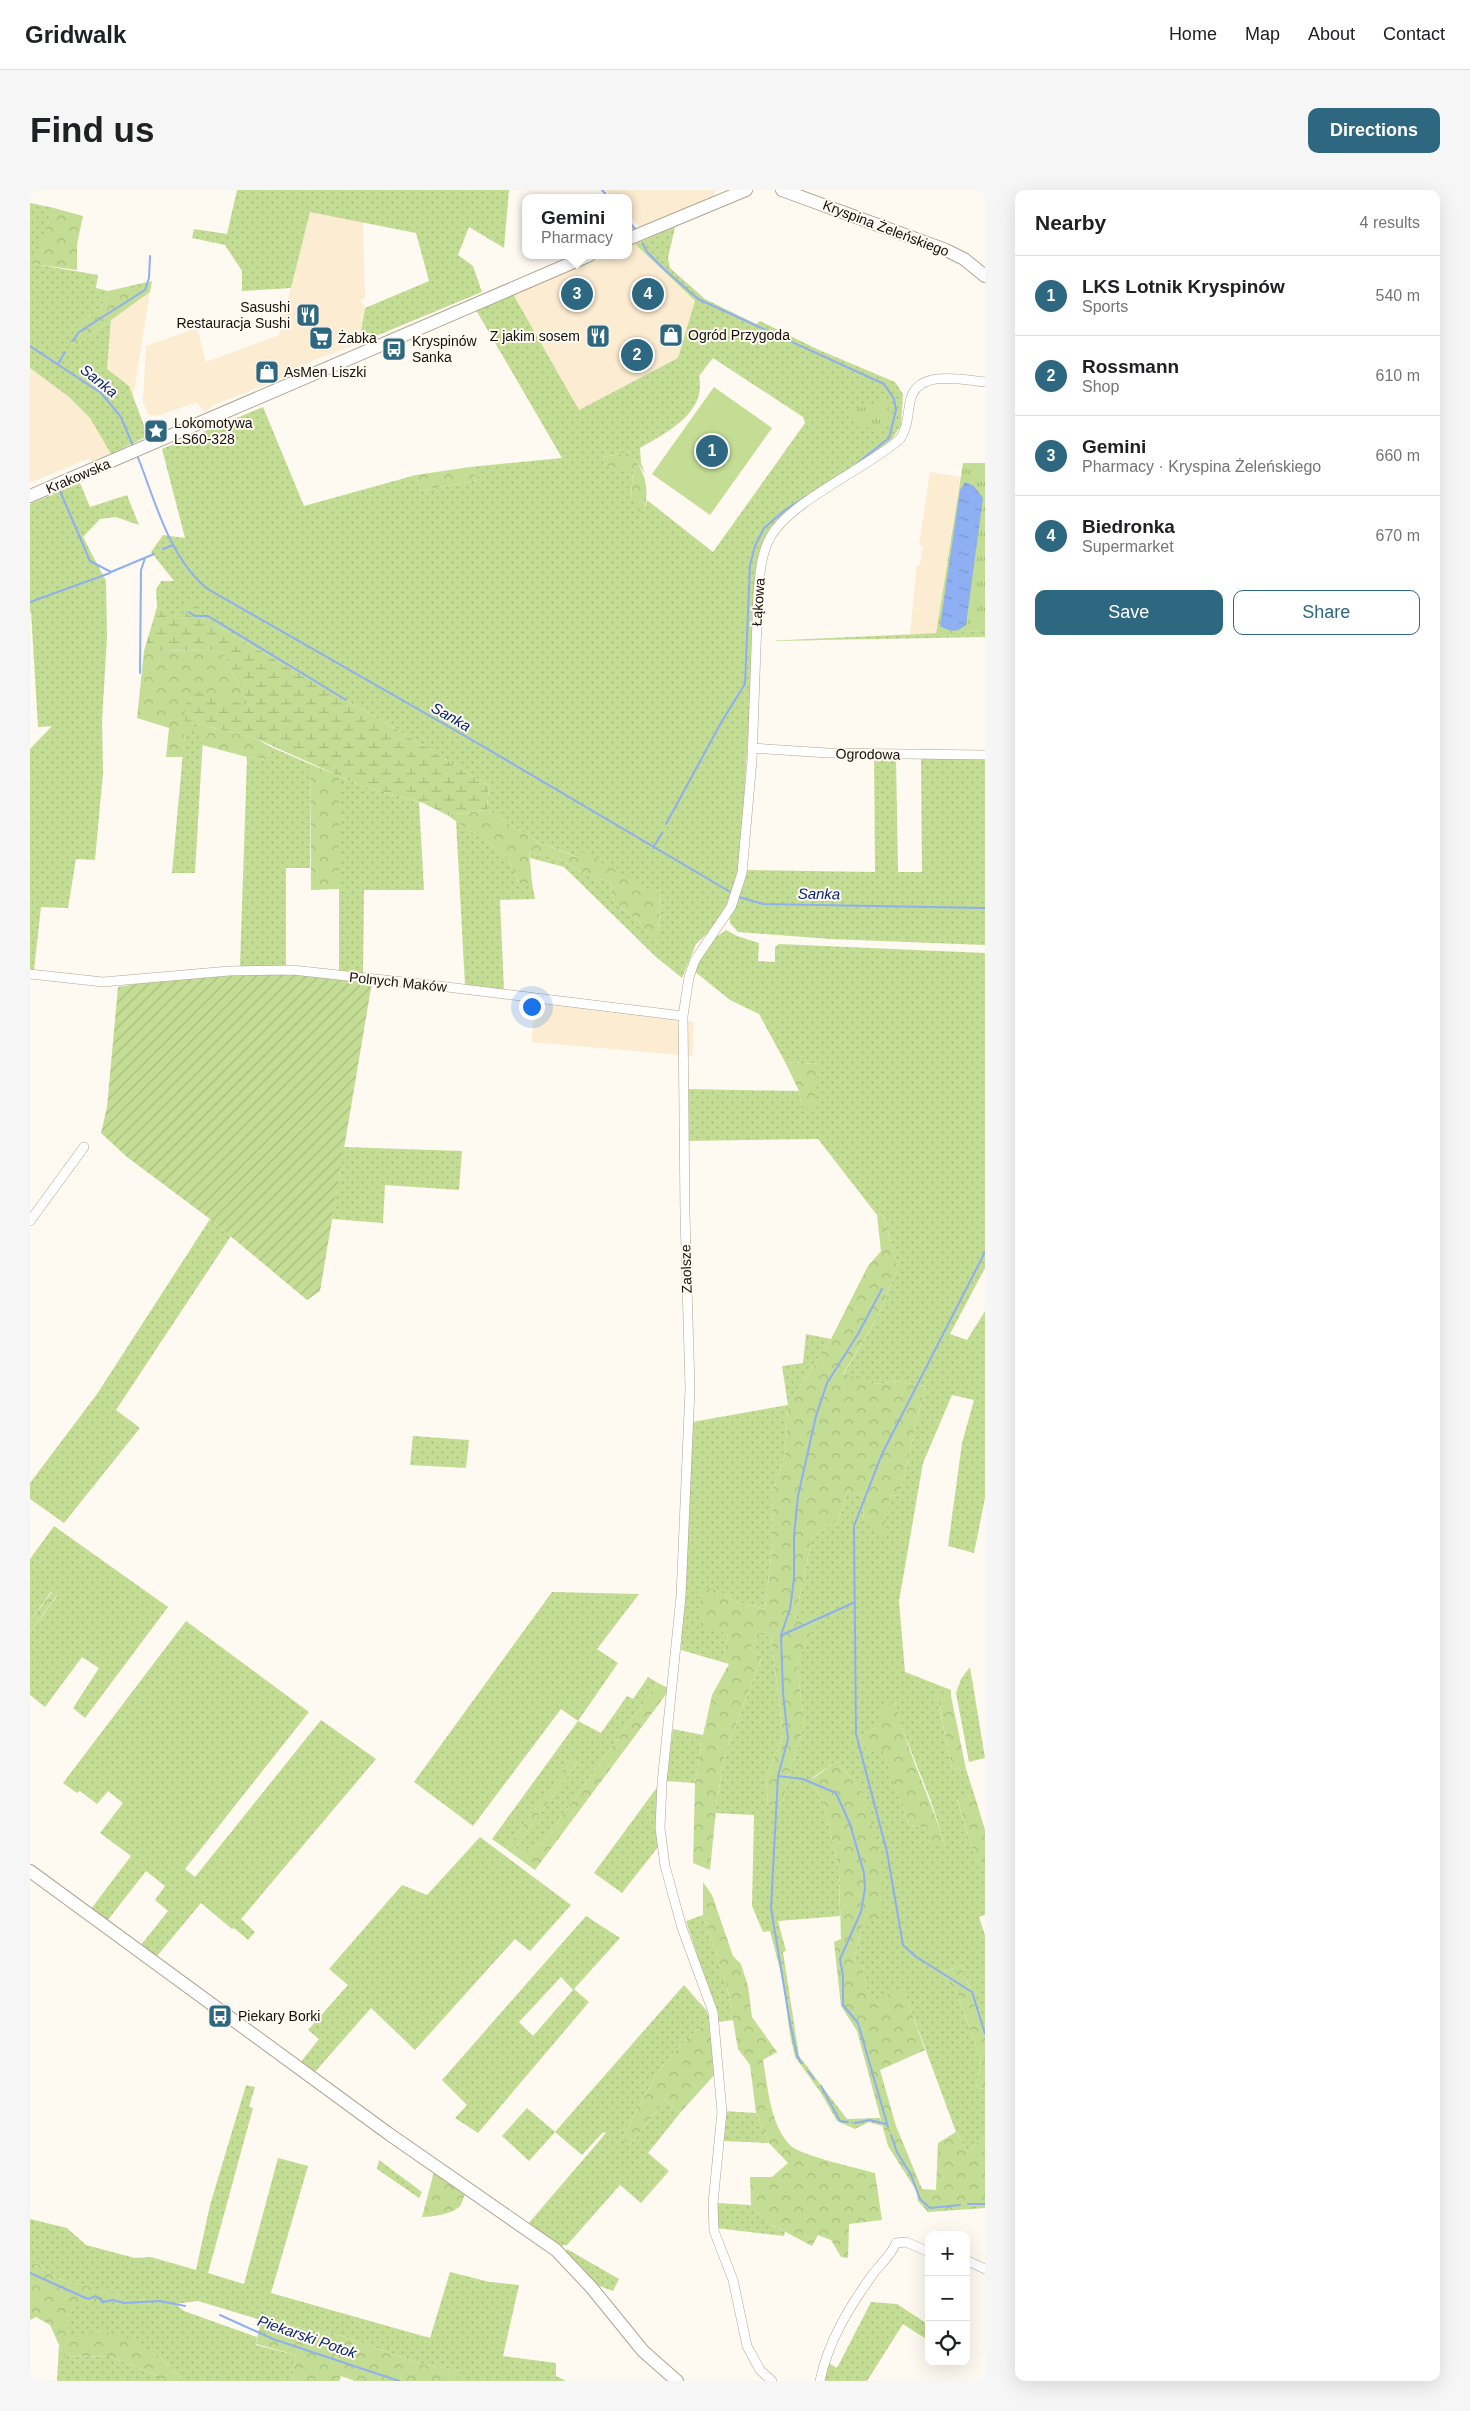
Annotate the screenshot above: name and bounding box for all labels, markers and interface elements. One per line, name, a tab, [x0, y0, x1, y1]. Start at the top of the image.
text: Gridwalk	[25, 21, 126, 48]
text: Home	[1169, 24, 1217, 44]
text: Map	[1245, 24, 1280, 44]
text: About	[1308, 24, 1355, 44]
text: Contact	[1383, 24, 1445, 44]
button: Directions	[1308, 108, 1440, 153]
text: Find us	[30, 110, 154, 149]
popup	[522, 194, 632, 259]
street label: Kryspina Żeleńskiego	[821, 196, 952, 260]
text: Gemini	[541, 207, 605, 228]
text: Nearby	[1035, 211, 1106, 234]
text: 4 results	[1360, 214, 1420, 231]
text: Pharmacy	[541, 229, 613, 246]
pin: 3	[561, 275, 593, 313]
pin: 4	[632, 275, 664, 313]
text: LKS Lotnik Kryspinów	[1082, 276, 1285, 297]
text: 1	[1047, 287, 1055, 304]
text: 540 m	[1376, 287, 1420, 304]
text: Sports	[1082, 298, 1128, 315]
place label: Sasushi Restauracja Sushi	[176, 299, 290, 331]
restaurant icon: Sasushi Restauracja Sushi	[295, 302, 321, 328]
shop icon: Ogród Przygoda	[658, 322, 684, 348]
restaurant icon: Z jakim sosem	[585, 323, 611, 349]
supermarket icon: Żabka	[308, 325, 334, 351]
place label: Ogród Przygoda	[688, 327, 790, 343]
place label: Z jakim sosem	[490, 328, 580, 344]
place label: Żabka	[338, 329, 377, 346]
place label: Kryspinów Sanka	[412, 333, 477, 365]
bus stop icon: Kryspinów Sanka	[381, 336, 407, 362]
pin: 2	[621, 336, 653, 374]
text: Rossmann	[1082, 356, 1179, 377]
shop icon: AsMen Liszki	[254, 359, 280, 385]
water label: Sanka	[77, 361, 121, 401]
place label: AsMen Liszki	[284, 364, 366, 380]
text: 2	[1047, 367, 1055, 384]
text: 610 m	[1376, 367, 1420, 384]
text: Shop	[1082, 378, 1119, 395]
place label: Lokomotywa LS60-328	[174, 415, 253, 447]
place icon: Lokomotywa LS60-328	[143, 418, 169, 444]
pin: 1	[696, 432, 728, 470]
text: Gemini	[1082, 436, 1146, 457]
text: 3	[1047, 447, 1055, 464]
text: 660 m	[1376, 447, 1420, 464]
street label: Krakowska	[43, 455, 113, 497]
text: Pharmacy · Kryspina Żeleńskiego	[1082, 458, 1321, 475]
text: Biedronka	[1082, 516, 1175, 537]
text: 4	[1047, 527, 1055, 544]
text: 670 m	[1376, 527, 1420, 544]
text: Supermarket	[1082, 538, 1174, 555]
street label: Łąkowa	[748, 577, 768, 627]
button: Save	[1035, 590, 1223, 635]
button: Share	[1233, 590, 1420, 635]
water label: Sanka	[429, 699, 474, 735]
street label: Ogrodowa	[836, 745, 901, 763]
water label: Sanka	[798, 885, 840, 902]
street label: Polnych Maków	[348, 969, 448, 995]
your location	[519, 994, 545, 1020]
street label: Zaolsze	[677, 1244, 695, 1294]
bus stop icon: Piekary Borki	[207, 2003, 233, 2029]
place label: Piekary Borki	[238, 2008, 320, 2024]
map controls	[925, 2231, 970, 2366]
button: +	[925, 2231, 970, 2276]
button: −	[925, 2276, 970, 2321]
water label: Piekarski Potok	[256, 2312, 360, 2362]
button: locate	[925, 2321, 970, 2366]

